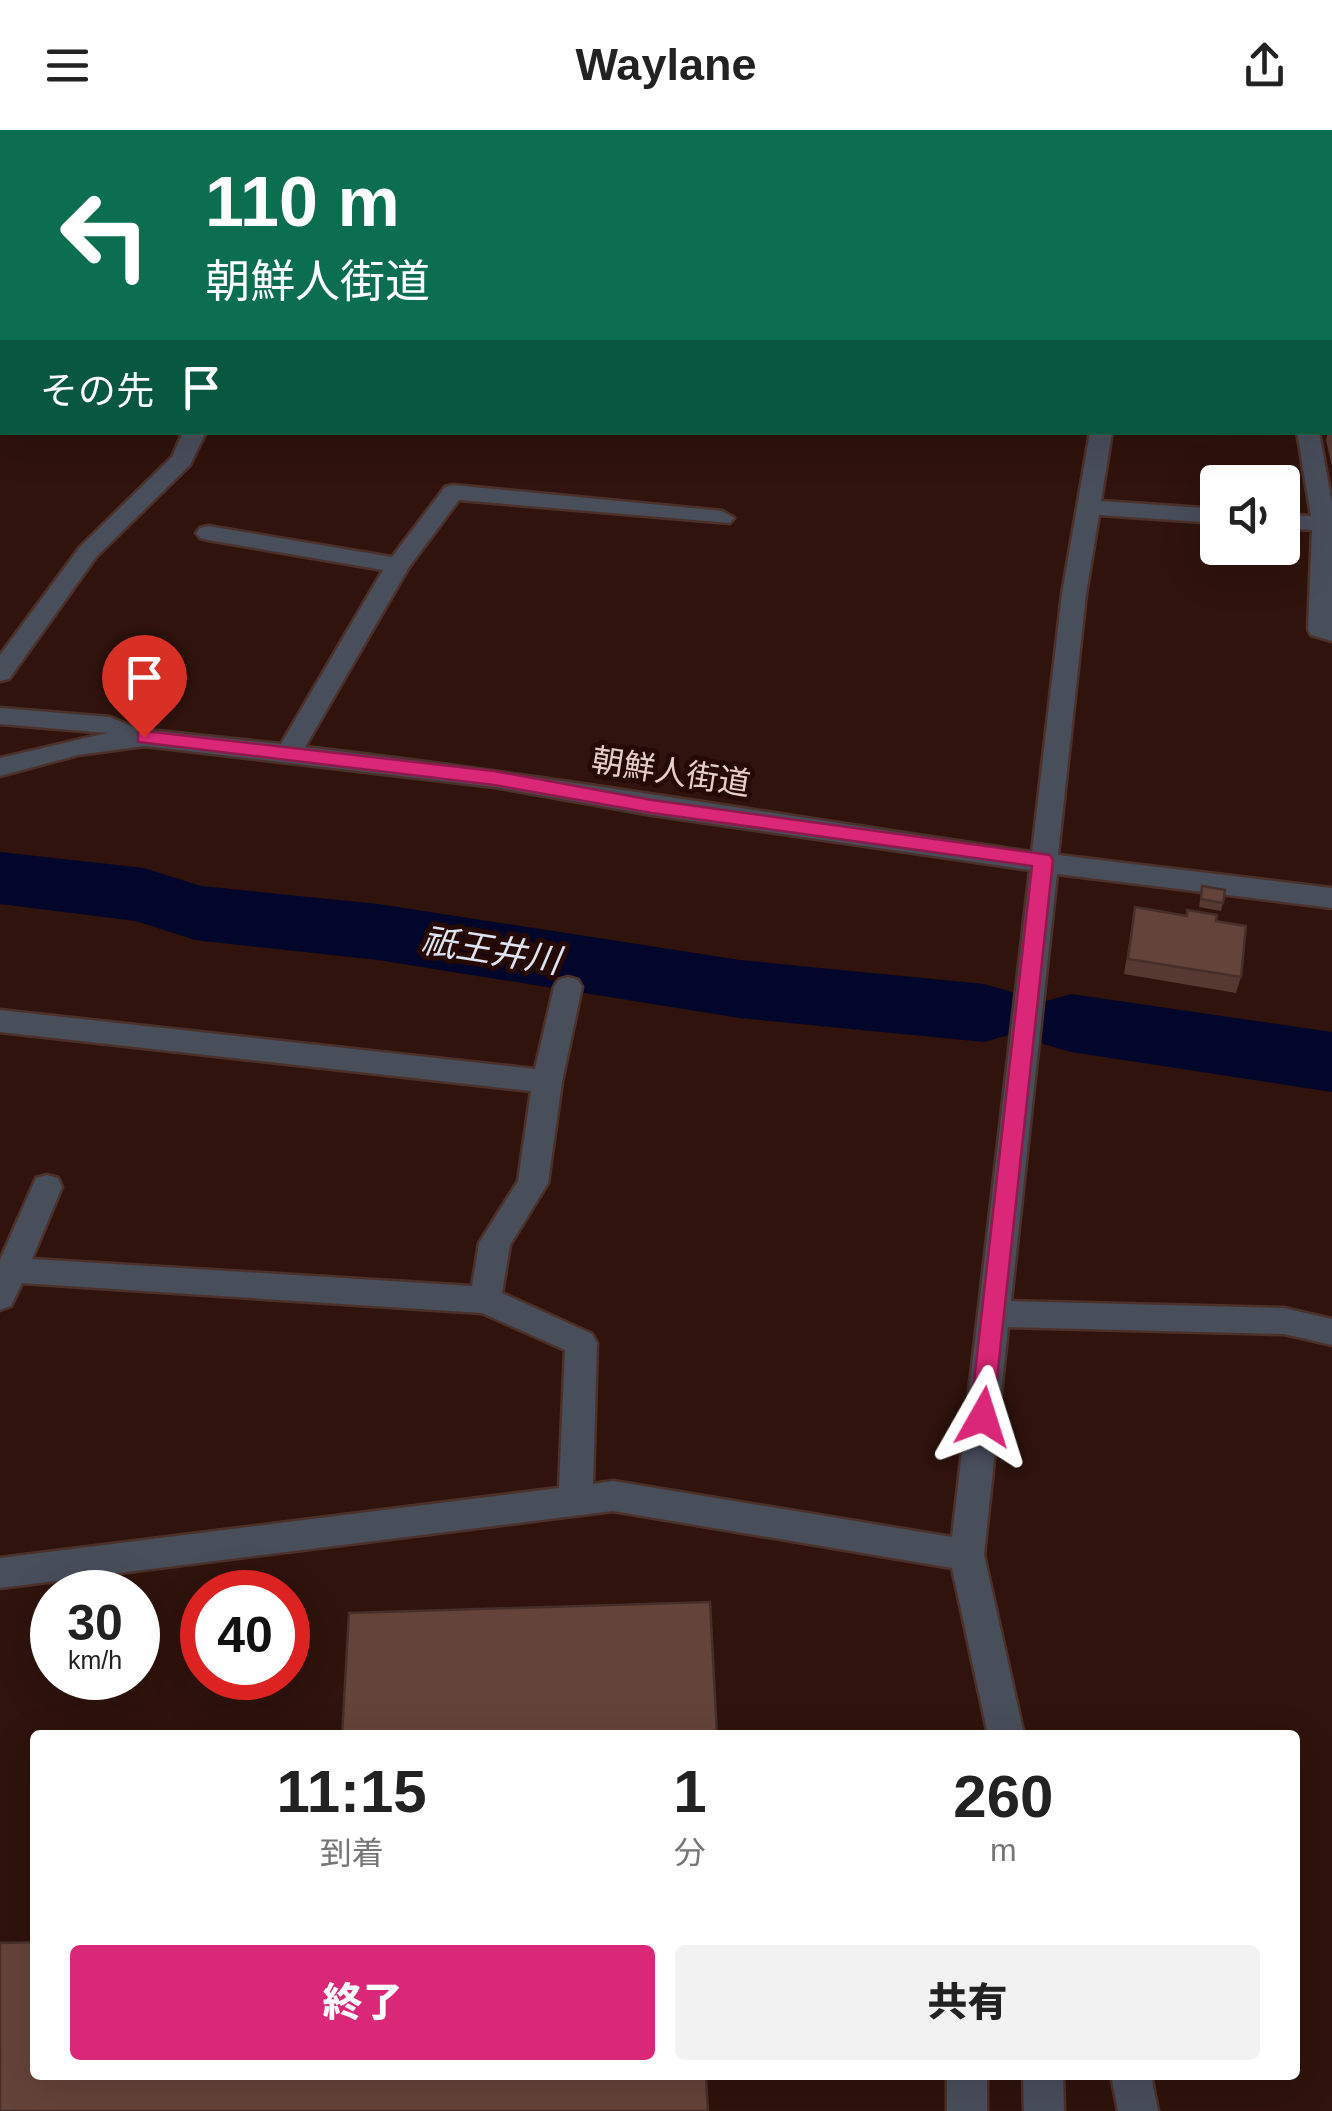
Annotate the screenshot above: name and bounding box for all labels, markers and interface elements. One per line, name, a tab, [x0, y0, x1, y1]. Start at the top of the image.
icon: menu	[40, 38, 95, 93]
icon: share	[1237, 38, 1292, 93]
text: Waylane	[576, 39, 756, 90]
text: 110 m	[205, 163, 400, 241]
icon: left	[40, 170, 170, 300]
text: 朝鮮人街道	[205, 256, 430, 307]
icon: arrive	[174, 360, 229, 415]
text: その先	[40, 370, 154, 412]
map controls	[1200, 465, 1300, 565]
button: sound	[1200, 465, 1300, 565]
pin	[102, 635, 187, 738]
icon: arrive	[117, 650, 172, 705]
street label: 朝鮮人街道	[589, 742, 753, 802]
water label: 祇王井川	[419, 920, 567, 981]
position arrow	[931, 1365, 1035, 1469]
speed limit sign: 40	[180, 1570, 310, 1700]
text: 30	[67, 1595, 123, 1651]
text: km/h	[68, 1646, 122, 1674]
text: 11:15	[277, 1758, 427, 1825]
text: 1	[673, 1758, 707, 1825]
text: 260	[953, 1763, 1053, 1830]
text: m	[990, 1832, 1017, 1868]
text: 到着	[320, 1835, 384, 1871]
text: 分	[674, 1835, 706, 1871]
button: 終了	[70, 1945, 655, 2060]
button: 共有	[675, 1945, 1260, 2060]

